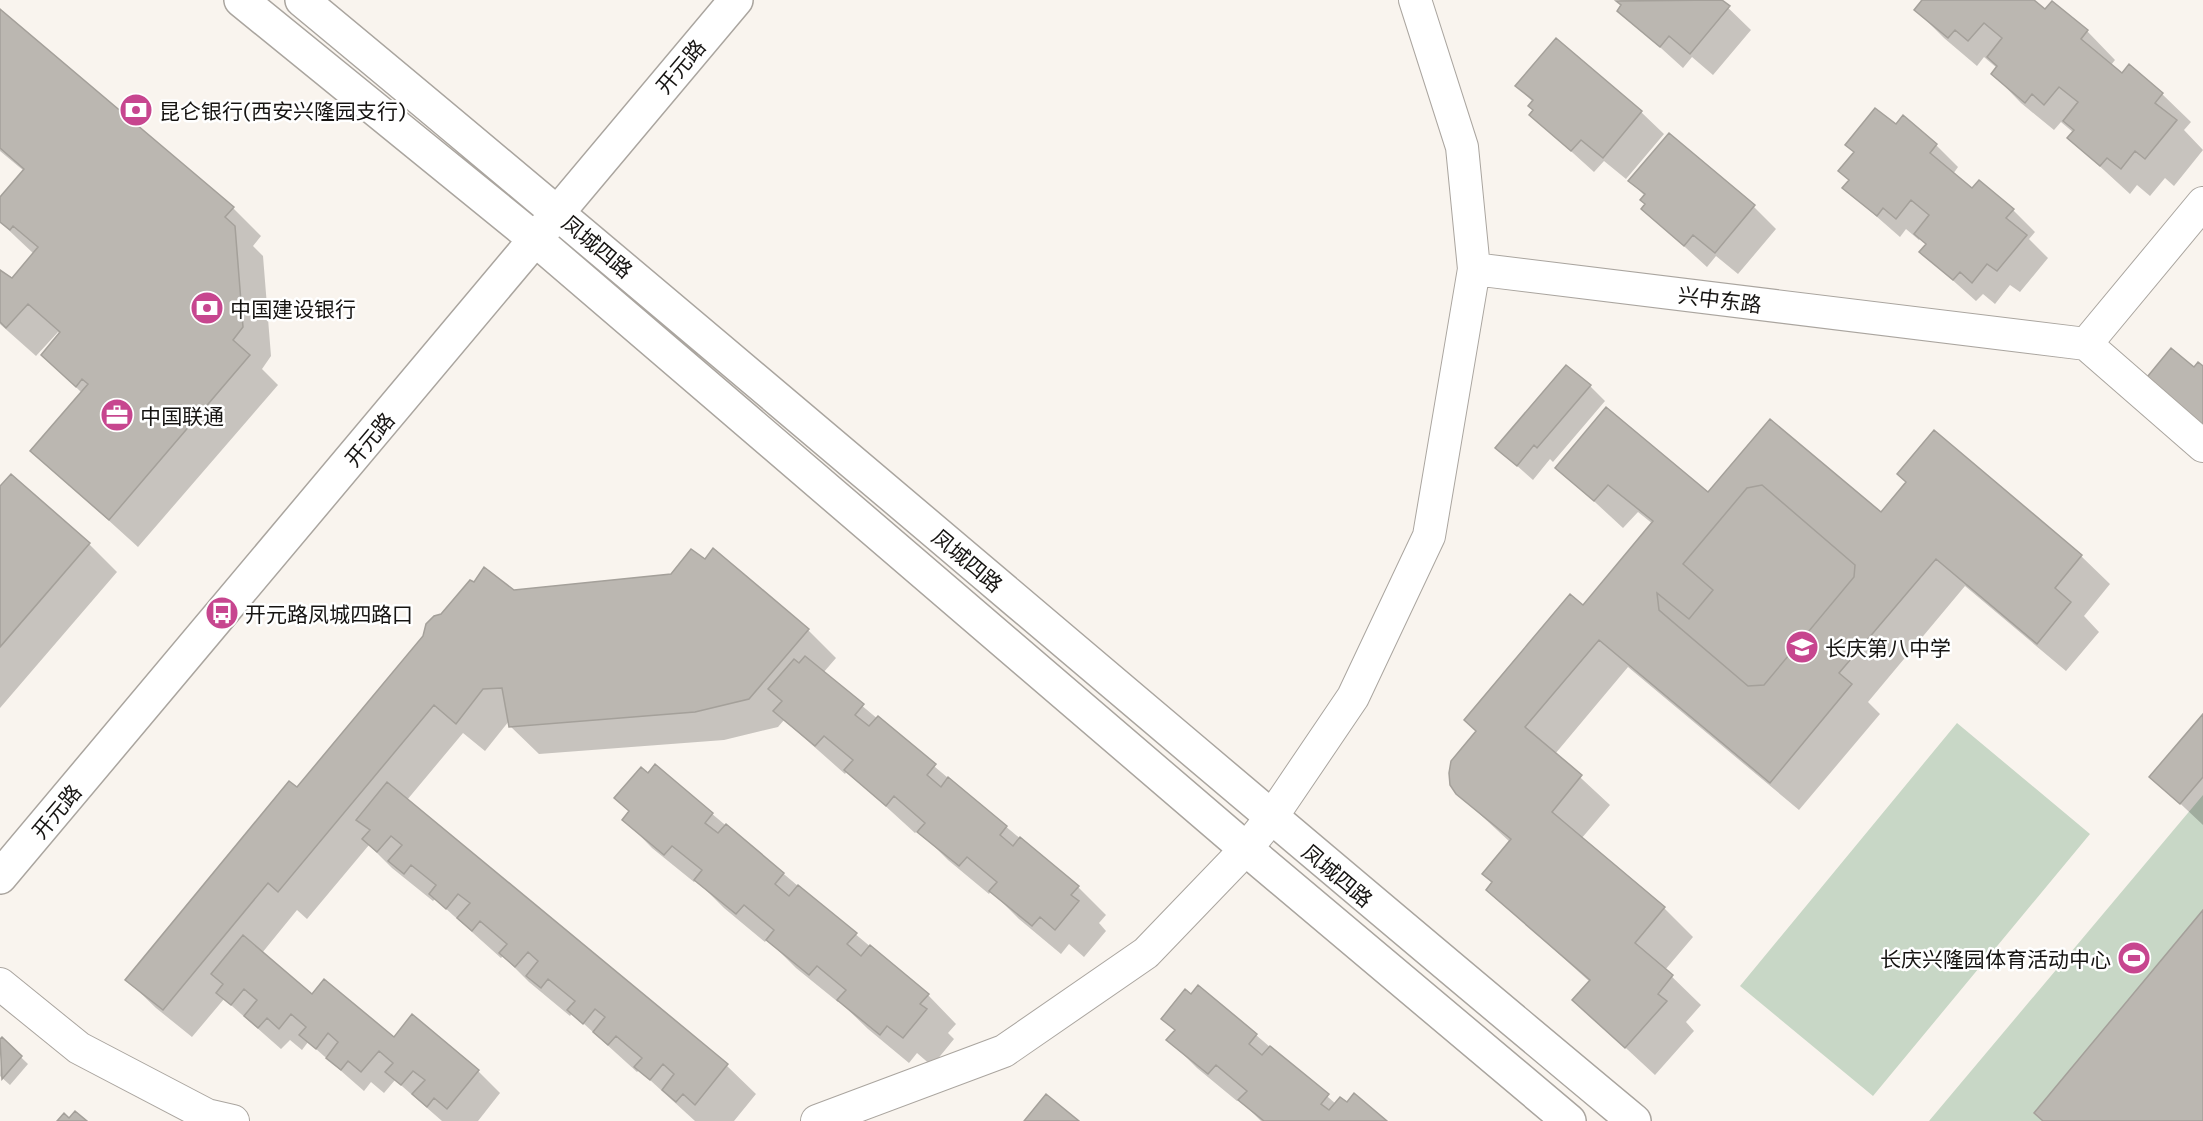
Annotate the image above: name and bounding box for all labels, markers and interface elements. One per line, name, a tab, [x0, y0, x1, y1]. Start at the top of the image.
street label: 开元路	[650, 34, 710, 98]
bank icon: 昆仑银行(西安兴隆园支行)	[118, 92, 154, 128]
place label: 昆仑银行(西安兴隆园支行)	[159, 98, 406, 123]
street label: 凤城四路	[558, 209, 638, 283]
street label: 兴中东路	[1677, 281, 1763, 317]
bank icon: 中国建设银行	[189, 290, 225, 326]
place label: 中国建设银行	[230, 296, 356, 321]
office icon: 中国联通	[99, 397, 135, 433]
place label: 中国联通	[140, 403, 224, 428]
street label: 开元路	[339, 407, 399, 471]
street label: 凤城四路	[928, 523, 1008, 597]
bus stop icon: 开元路凤城四路口	[204, 595, 240, 631]
place label: 开元路凤城四路口	[245, 601, 413, 626]
school or university icon: 长庆第八中学	[1784, 629, 1820, 665]
place label: 长庆第八中学	[1825, 635, 1951, 660]
street label: 开元路	[26, 779, 86, 843]
street label: 凤城四路	[1298, 838, 1378, 912]
sports icon: 长庆兴隆园体育活动中心	[2116, 940, 2152, 976]
place label: 长庆兴隆园体育活动中心	[1880, 946, 2111, 971]

